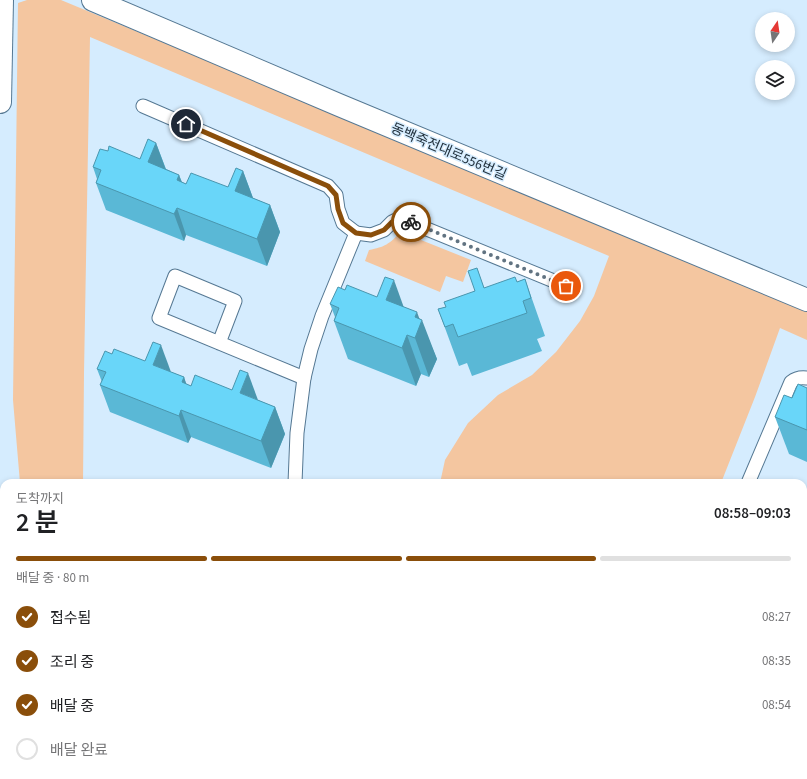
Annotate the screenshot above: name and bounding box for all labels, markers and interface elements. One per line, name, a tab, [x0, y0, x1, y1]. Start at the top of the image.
north arrow	[755, 12, 795, 52]
map controls	[755, 12, 795, 100]
button: layers	[755, 60, 795, 100]
pin	[169, 107, 203, 141]
icon: home	[175, 113, 197, 135]
street label: 동백죽전대로556번길	[388, 119, 510, 185]
courier	[391, 202, 431, 242]
icon: bike	[400, 211, 422, 233]
pin	[549, 269, 583, 303]
icon: bag	[555, 275, 577, 297]
text: 도착까지	[16, 490, 64, 508]
text: 08:58–09:03	[714, 503, 791, 524]
text: 2 분	[16, 504, 58, 541]
text: 배달 중 · 80 m	[16, 569, 89, 587]
icon: check	[16, 606, 38, 628]
text: 접수됨	[50, 608, 91, 629]
text: 08:27	[762, 608, 791, 626]
icon: check	[16, 650, 38, 672]
text: 조리 중	[50, 652, 94, 673]
text: 08:35	[762, 652, 791, 670]
icon: check	[16, 694, 38, 716]
text: 배달 중	[50, 696, 94, 717]
text: 08:54	[762, 696, 791, 714]
text: 배달 완료	[50, 740, 108, 761]

